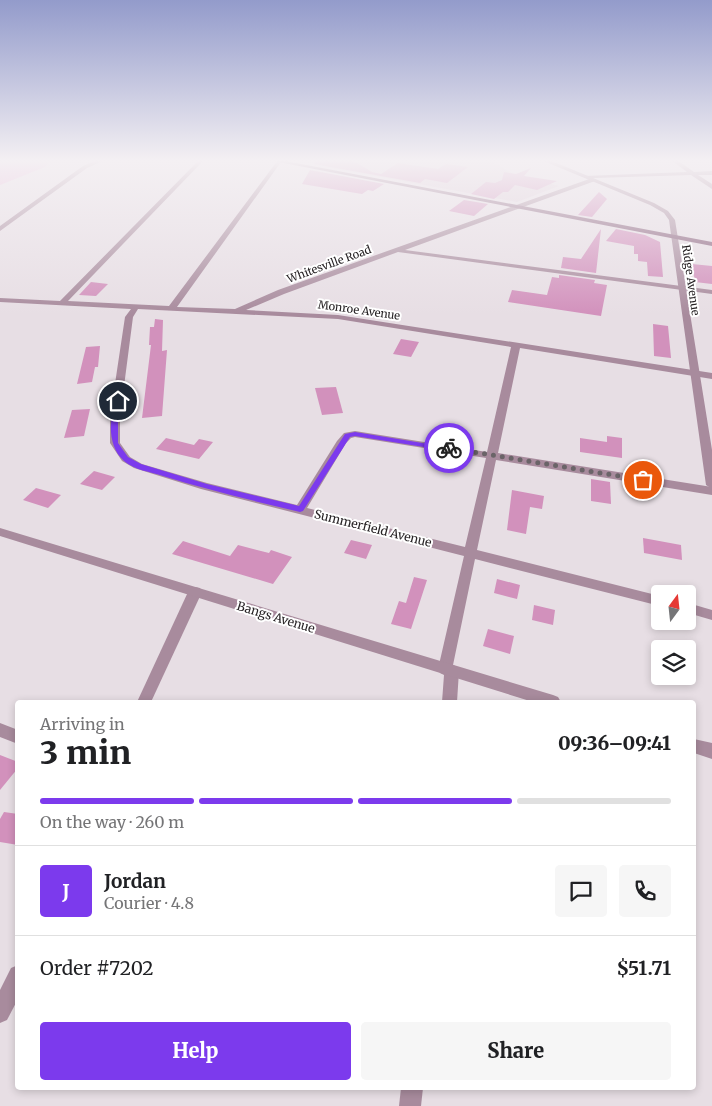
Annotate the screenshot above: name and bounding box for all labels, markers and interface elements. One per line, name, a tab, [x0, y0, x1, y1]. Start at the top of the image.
street label: Whitesville Road	[284, 242, 373, 286]
street label: Ridge Avenue	[679, 244, 703, 317]
street label: Monroe Avenue	[317, 297, 401, 323]
pin	[97, 380, 139, 422]
icon: home	[104, 387, 132, 415]
courier	[424, 423, 474, 473]
icon: bike	[435, 434, 463, 462]
pin	[622, 459, 664, 501]
icon: bag	[629, 466, 657, 494]
street label: Summerfield Avenue	[313, 506, 433, 550]
north arrow	[651, 585, 696, 630]
map controls	[651, 585, 696, 685]
street label: Bangs Avenue	[235, 598, 317, 636]
button: layers	[651, 640, 696, 685]
text: Arriving in	[40, 714, 125, 734]
text: 09:36–09:41	[558, 731, 671, 755]
text: 3 min	[40, 733, 131, 773]
text: On the way · 260 m	[40, 812, 184, 832]
button: chat	[555, 865, 607, 917]
button: phone	[619, 865, 671, 917]
text: Jordan	[104, 869, 166, 893]
text: J	[62, 879, 70, 903]
text: Courier · 4.8	[104, 893, 194, 913]
text: Order #7202	[40, 956, 154, 980]
text: $51.71	[617, 956, 671, 980]
button: Help	[40, 1022, 351, 1080]
button: Share	[361, 1022, 671, 1080]

